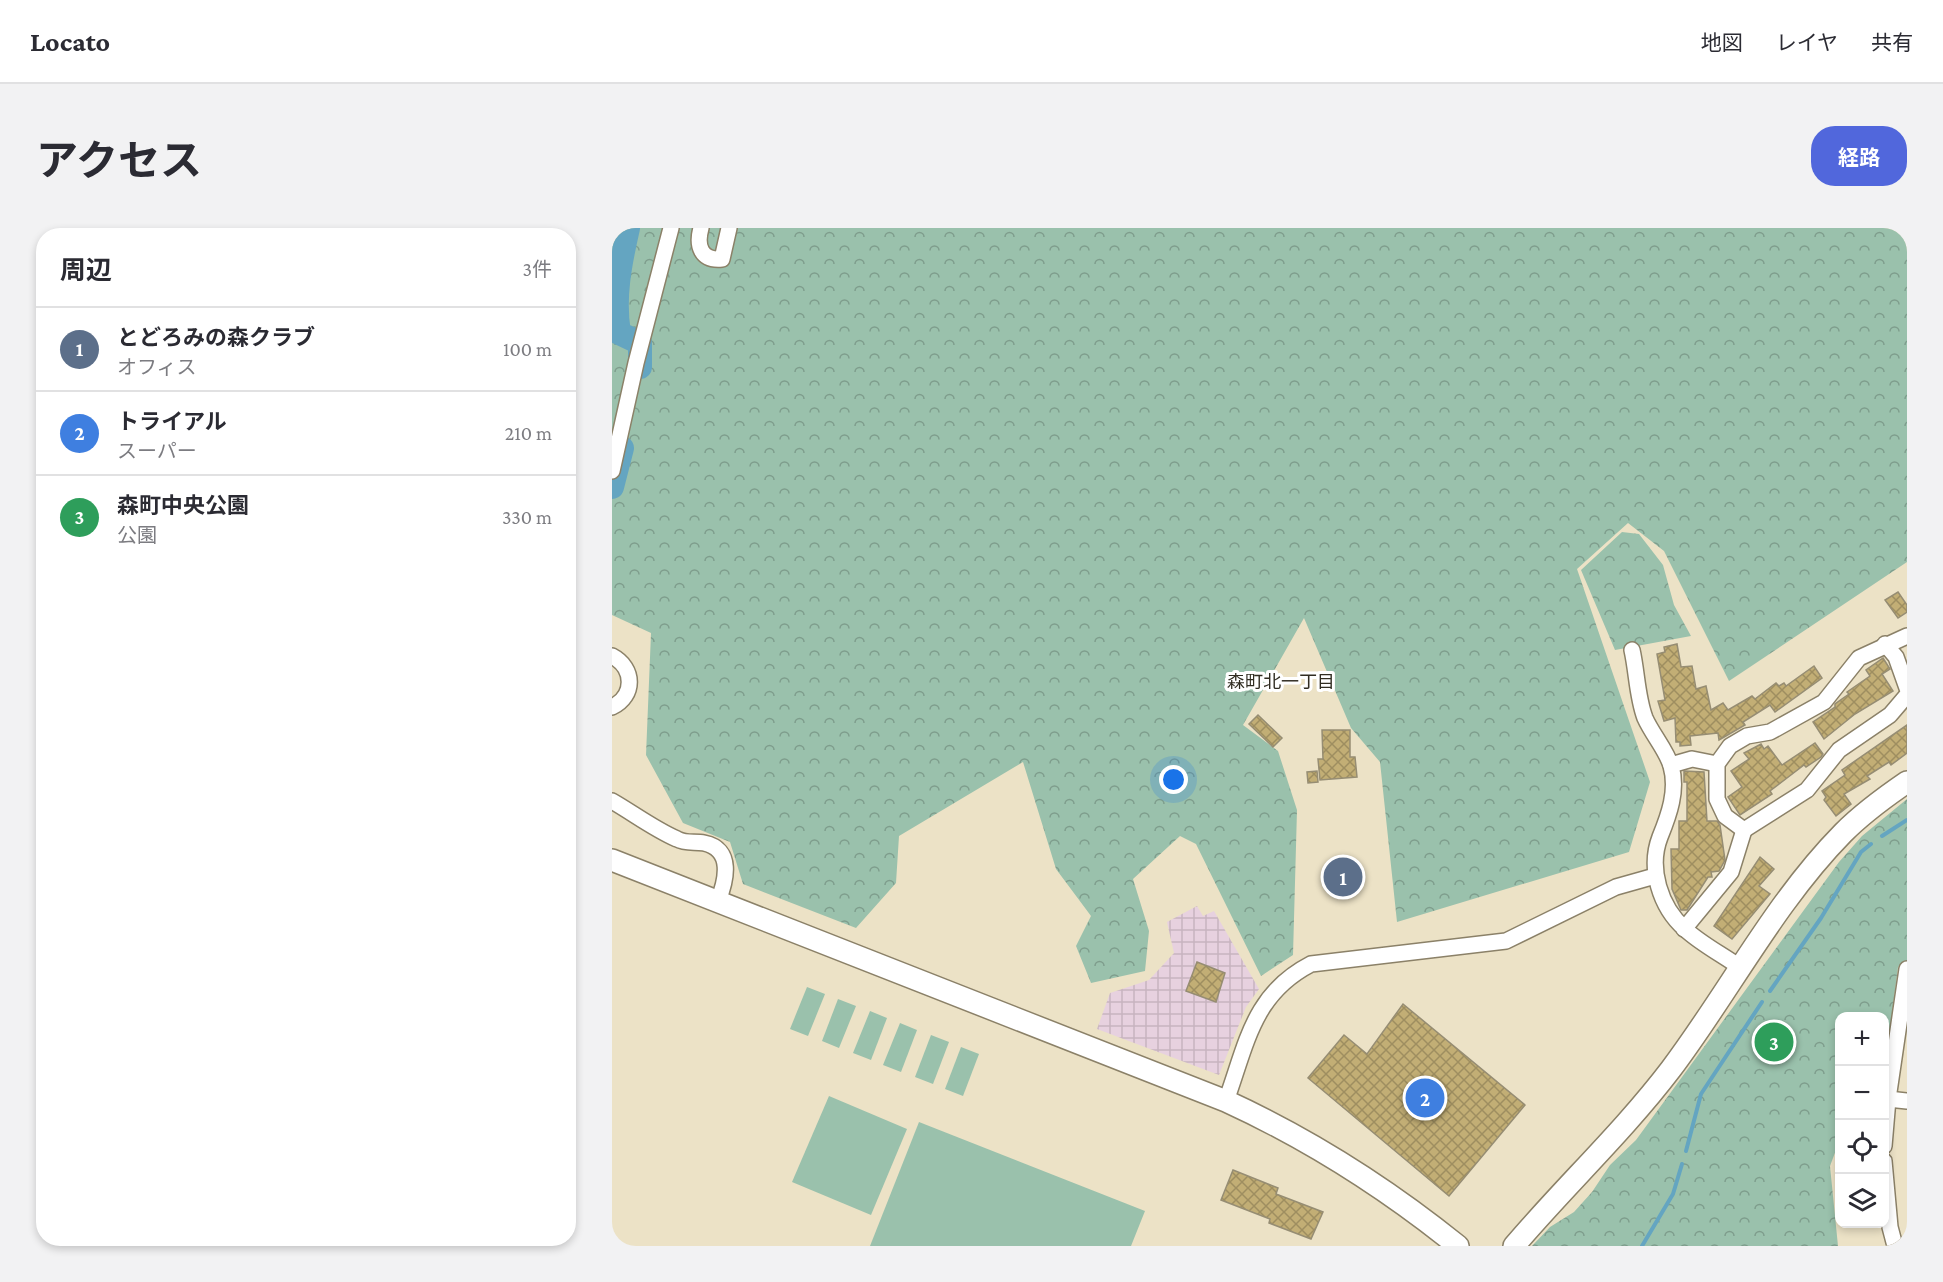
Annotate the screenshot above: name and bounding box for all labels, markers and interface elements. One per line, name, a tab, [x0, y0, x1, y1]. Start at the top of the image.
text: Locato	[30, 26, 110, 57]
text: 地図	[1701, 31, 1743, 55]
text: レイヤ	[1776, 31, 1838, 55]
text: 共有	[1871, 31, 1913, 55]
button: 経路	[1811, 126, 1907, 186]
text: アクセス	[36, 137, 202, 184]
text: 周辺	[60, 256, 112, 285]
text: 3件	[523, 258, 552, 280]
text: とどろみの森クラブ	[117, 325, 315, 350]
text: 1	[76, 338, 83, 360]
text: 100 m	[503, 338, 552, 360]
text: オフィス	[117, 356, 197, 378]
text: トライアル	[117, 409, 227, 434]
text: 2	[74, 422, 85, 444]
text: 210 m	[505, 422, 552, 444]
text: スーパー	[117, 440, 197, 462]
text: 森町中央公園	[117, 493, 249, 518]
text: 3	[75, 506, 84, 528]
text: 330 m	[502, 506, 552, 528]
text: 公園	[117, 524, 157, 546]
district label: 森町北一丁目	[1227, 672, 1335, 692]
your location	[1159, 765, 1188, 794]
pin: 1	[1324, 854, 1362, 900]
map controls	[1835, 1012, 1889, 1228]
button: +	[1835, 1012, 1889, 1066]
pin: 3	[1754, 1020, 1794, 1064]
button: −	[1835, 1066, 1889, 1120]
pin: 2	[1406, 1076, 1444, 1120]
button: locate	[1835, 1120, 1889, 1174]
button: layers	[1835, 1174, 1889, 1228]

